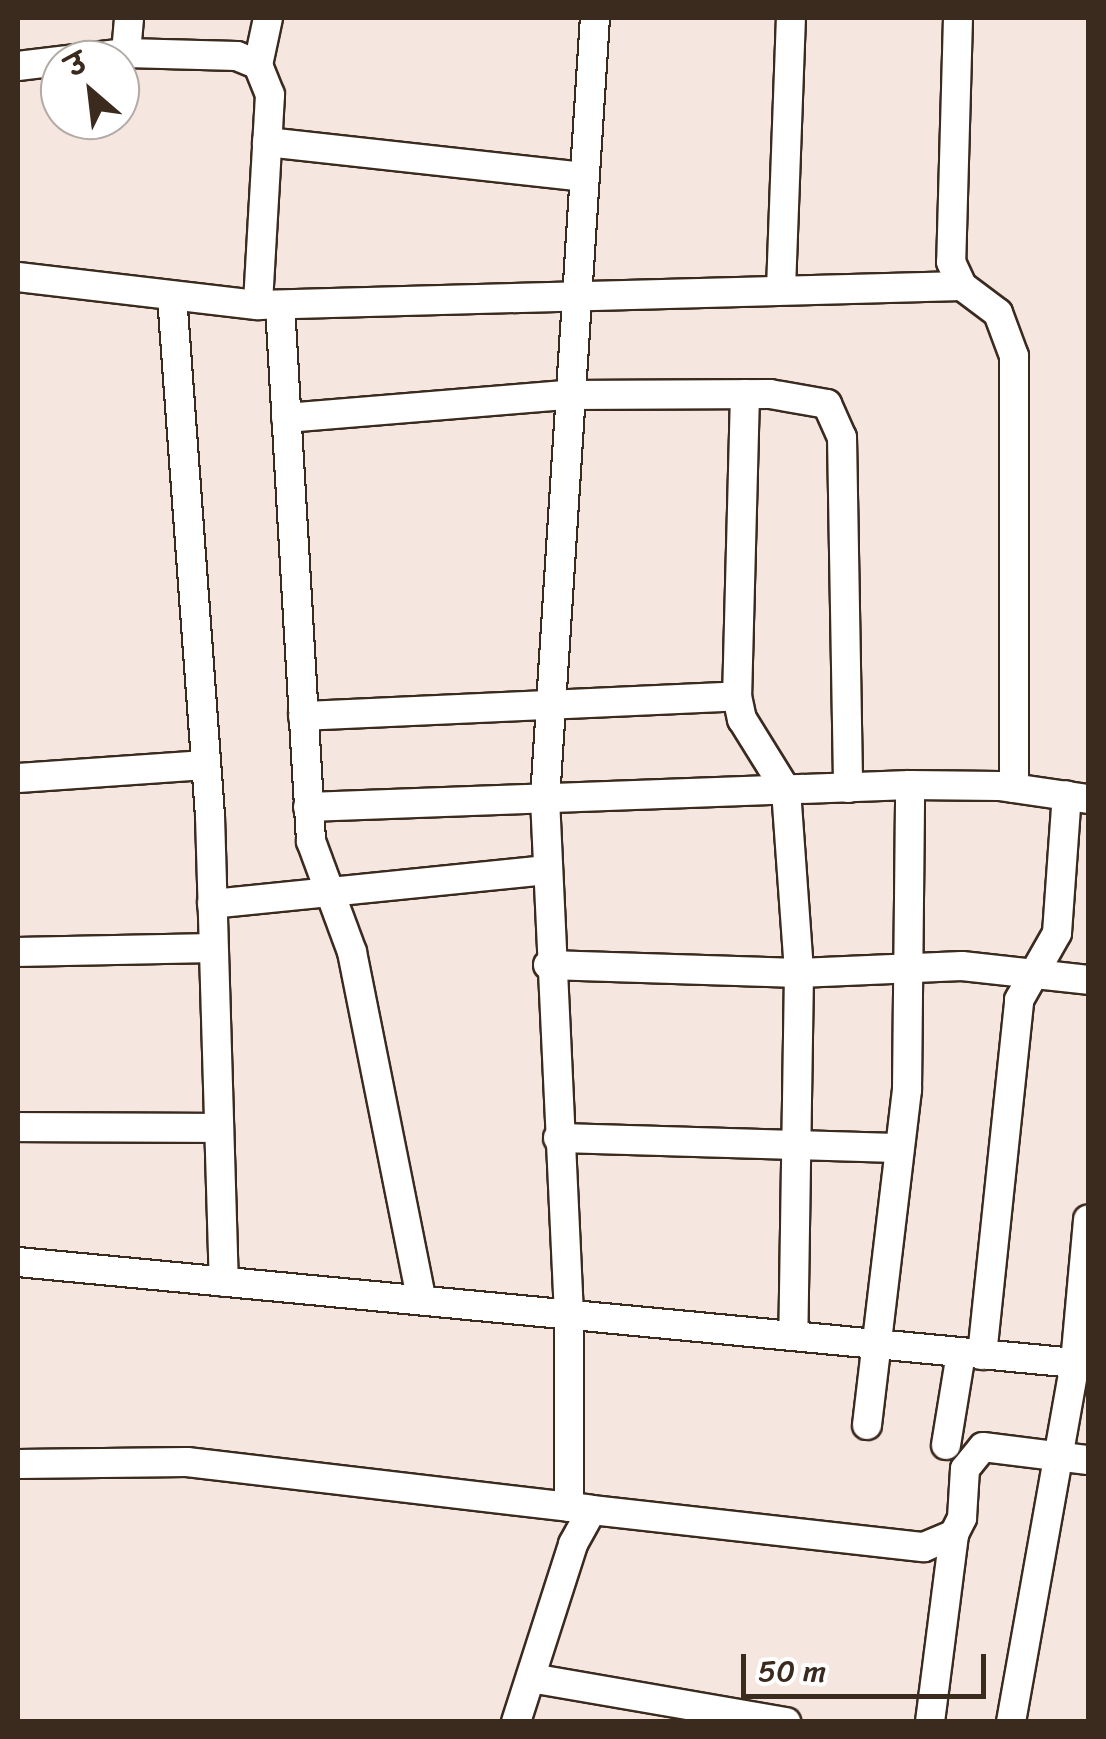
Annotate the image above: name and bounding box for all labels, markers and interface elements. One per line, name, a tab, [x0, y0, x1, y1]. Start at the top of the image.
text: उ	[57, 39, 96, 91]
north arrow	[40, 40, 140, 140]
scale bar	[746, 1634, 991, 1696]
text: 50 m	[758, 1644, 826, 1698]

